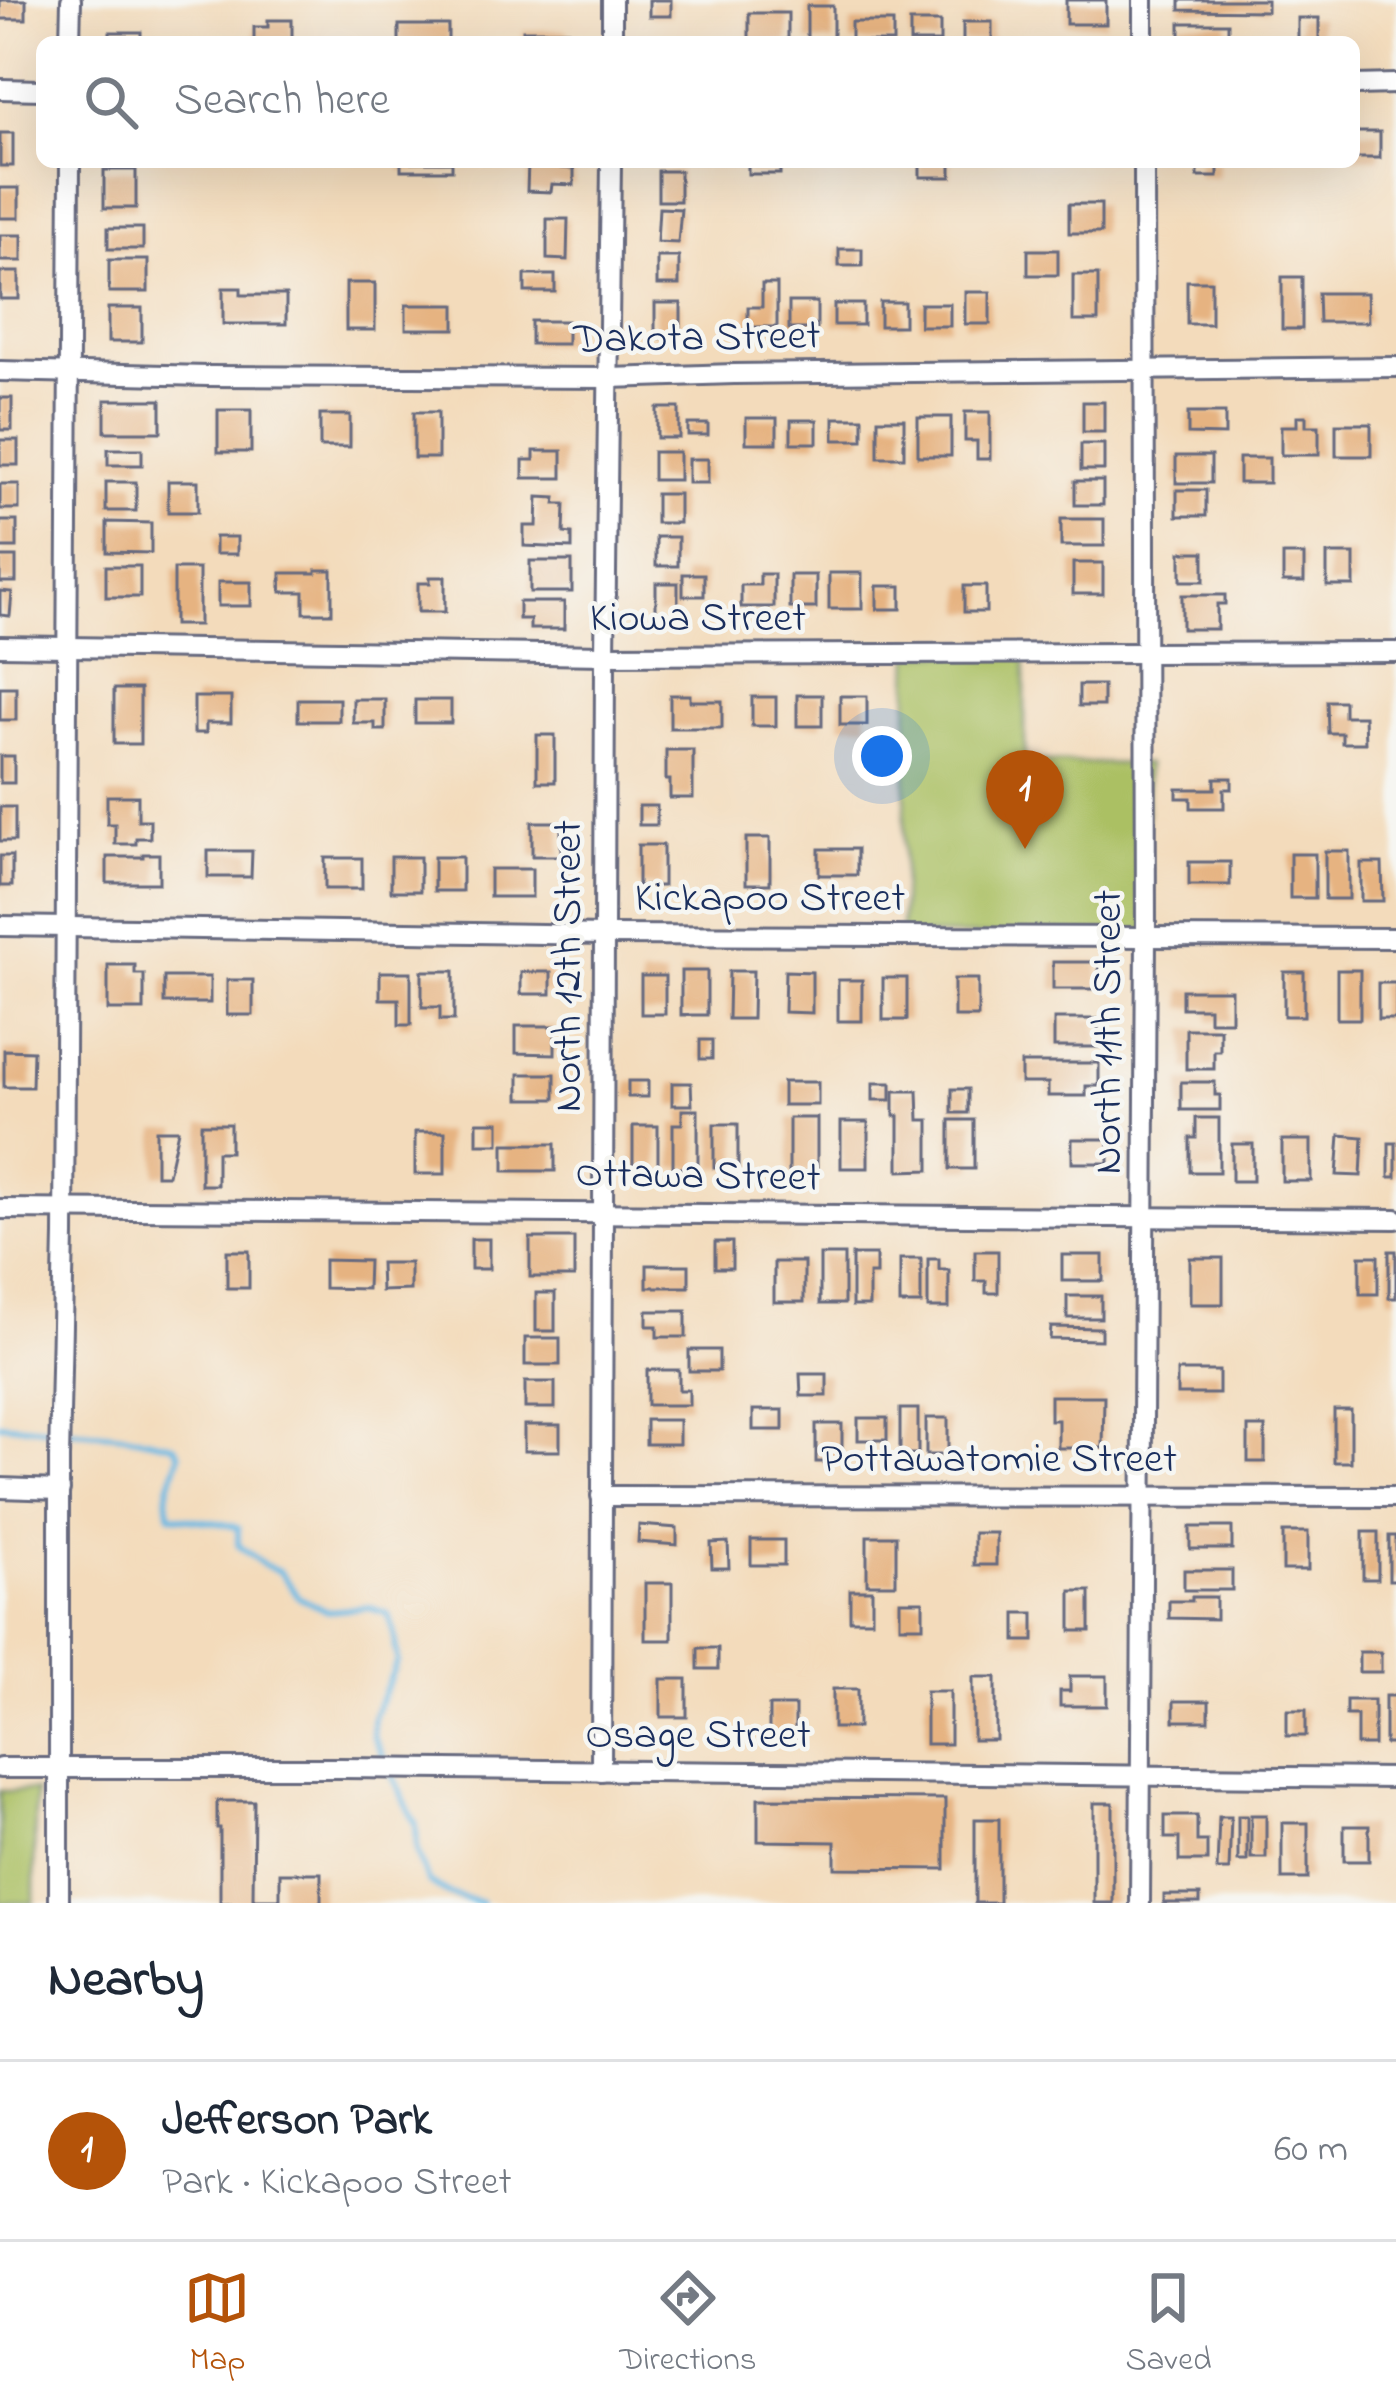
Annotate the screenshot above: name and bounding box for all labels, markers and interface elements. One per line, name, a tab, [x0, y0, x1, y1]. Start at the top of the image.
search box	[36, 36, 1360, 168]
icon: search	[78, 69, 144, 135]
text: Search here	[174, 69, 390, 135]
street label: Dakota Street	[572, 306, 821, 372]
street label: Kiowa Street	[590, 589, 806, 650]
your location	[852, 726, 912, 786]
pin: 1	[986, 750, 1064, 849]
street label: North 12th Street	[539, 820, 600, 1112]
street label: Kickapoo Street	[635, 869, 905, 930]
street label: North 11th Street	[1079, 890, 1140, 1174]
street label: Ottawa Street	[575, 1144, 821, 1210]
street label: Pottawatomie Street	[821, 1430, 1177, 1491]
street label: Osage Street	[585, 1706, 811, 1767]
text: Nearby	[48, 1944, 204, 2019]
text: Jefferson Park	[162, 2089, 432, 2155]
text: 1	[81, 2122, 93, 2179]
text: 60 m	[1274, 2122, 1348, 2179]
text: Park · Kickapoo Street	[162, 2155, 511, 2212]
tab: Map	[184, 2265, 250, 2385]
tab: Directions	[619, 2265, 757, 2385]
tab: Saved	[1125, 2265, 1212, 2385]

